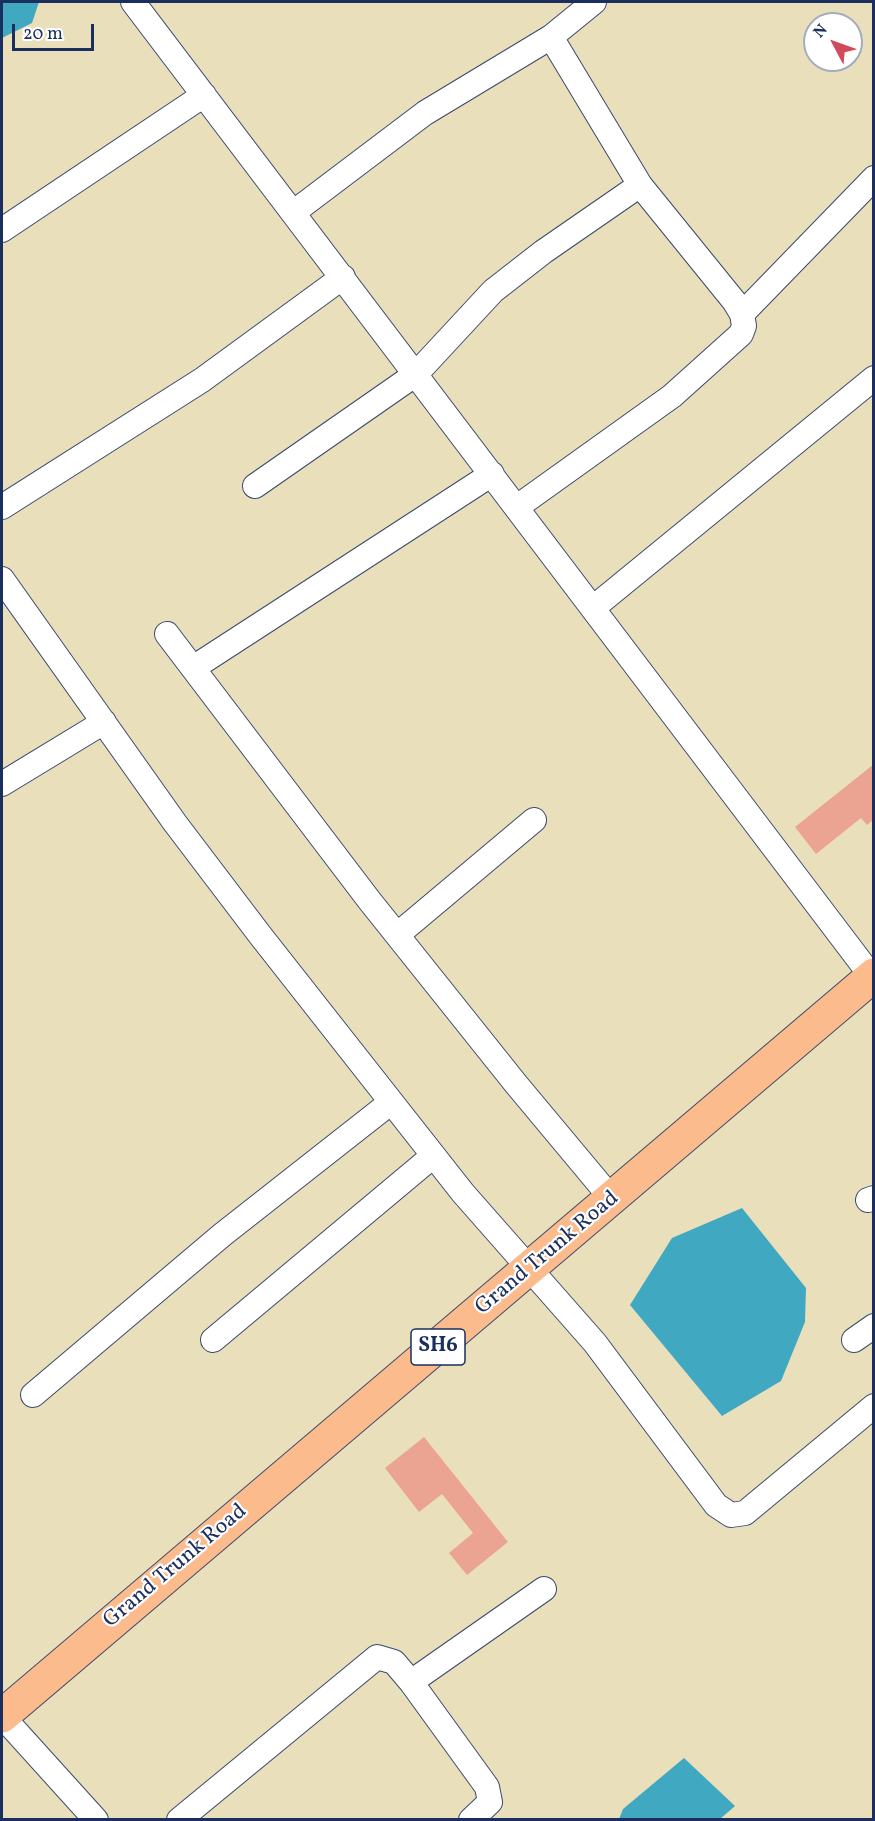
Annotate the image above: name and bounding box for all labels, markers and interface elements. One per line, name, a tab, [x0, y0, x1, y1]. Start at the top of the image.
scale bar	[15, 12, 98, 50]
north arrow	[803, 12, 863, 72]
text: N	[809, 20, 833, 43]
text: 20 m	[23, 22, 63, 47]
street label: Grand Trunk Road	[471, 1186, 625, 1322]
road number: SH6	[411, 1329, 465, 1365]
street label: Grand Trunk Road	[99, 1499, 253, 1635]

